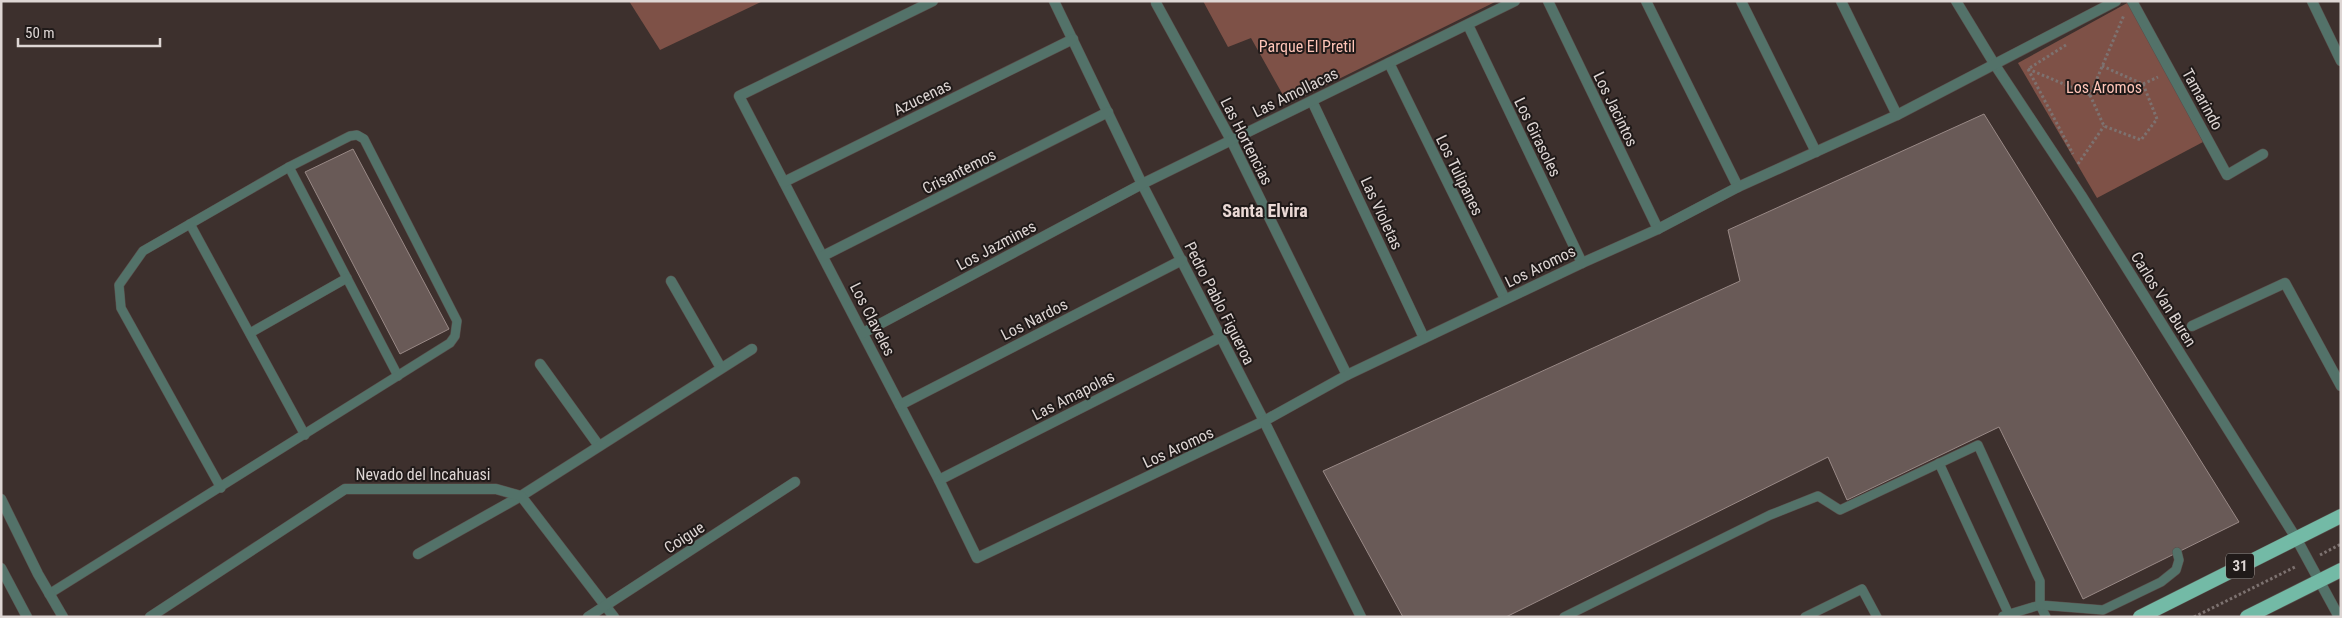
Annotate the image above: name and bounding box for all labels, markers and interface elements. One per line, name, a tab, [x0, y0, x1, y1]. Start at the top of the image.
scale bar	[18, 15, 160, 47]
text: 50 m	[25, 24, 55, 42]
park label: Parque El Pretil	[1259, 37, 1355, 56]
street label: Las Amollacas	[1249, 64, 1341, 121]
street label: Tamarindo	[2178, 65, 2227, 133]
street label: Los Jacintos	[1589, 69, 1642, 150]
street label: Azucenas	[890, 75, 954, 120]
park label: Los Aromos	[2066, 78, 2142, 97]
street label: Las Hortencias	[1216, 94, 1277, 188]
street label: Los Girasoles	[1510, 95, 1565, 180]
street label: Los Tulipanes	[1432, 132, 1487, 219]
street label: Crisantemos	[919, 145, 999, 198]
street label: Las Violetas	[1357, 174, 1407, 252]
district label: Santa Elvira	[1222, 200, 1308, 221]
street label: Los Jazmines	[953, 217, 1039, 274]
street label: Pedro Pablo Figueroa	[1180, 239, 1259, 368]
street label: Los Aromos	[1502, 241, 1579, 292]
street label: Carlos Van Buren	[2127, 248, 2200, 350]
street label: Los Claveles	[846, 279, 899, 359]
street label: Los Nardos	[998, 295, 1071, 344]
street label: Las Amapolas	[1029, 367, 1118, 424]
street label: Los Aromos	[1140, 423, 1217, 472]
street label: Nevado del Incahuasi	[355, 465, 491, 484]
street label: Coigue	[661, 517, 708, 557]
road number: 31	[2226, 554, 2254, 578]

